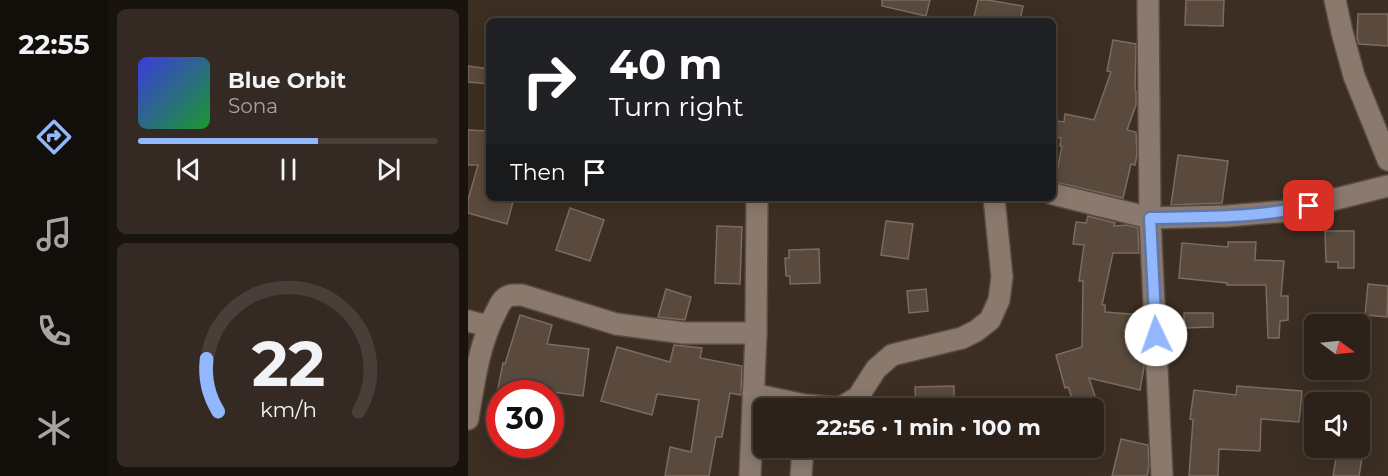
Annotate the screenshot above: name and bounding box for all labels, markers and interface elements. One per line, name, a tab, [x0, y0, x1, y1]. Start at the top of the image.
text: 22:55	[19, 28, 89, 61]
text: 40 m	[609, 38, 722, 90]
icon: right	[510, 42, 588, 120]
text: Blue Orbit	[228, 67, 346, 94]
text: Turn right	[609, 90, 744, 123]
text: Sona	[228, 94, 278, 118]
icon: directions	[33, 116, 75, 158]
icon: previous	[172, 153, 205, 186]
icon: pause	[272, 153, 305, 186]
icon: next	[372, 153, 405, 186]
icon: arrive	[578, 156, 611, 189]
text: Then	[510, 159, 566, 186]
pin	[1283, 180, 1334, 231]
icon: arrive	[1292, 189, 1325, 222]
icon: music	[33, 213, 75, 255]
position arrow	[1124, 303, 1188, 367]
icon: phone	[33, 310, 75, 352]
north arrow	[1304, 314, 1370, 380]
map controls	[1304, 314, 1370, 458]
text: 22	[251, 326, 325, 402]
speed limit sign: 30	[486, 380, 564, 458]
button: sound	[1304, 392, 1370, 458]
text: km/h	[259, 396, 317, 422]
icon: climate	[33, 407, 75, 449]
text: 22:56 · 1 min · 100 m	[816, 414, 1041, 441]

